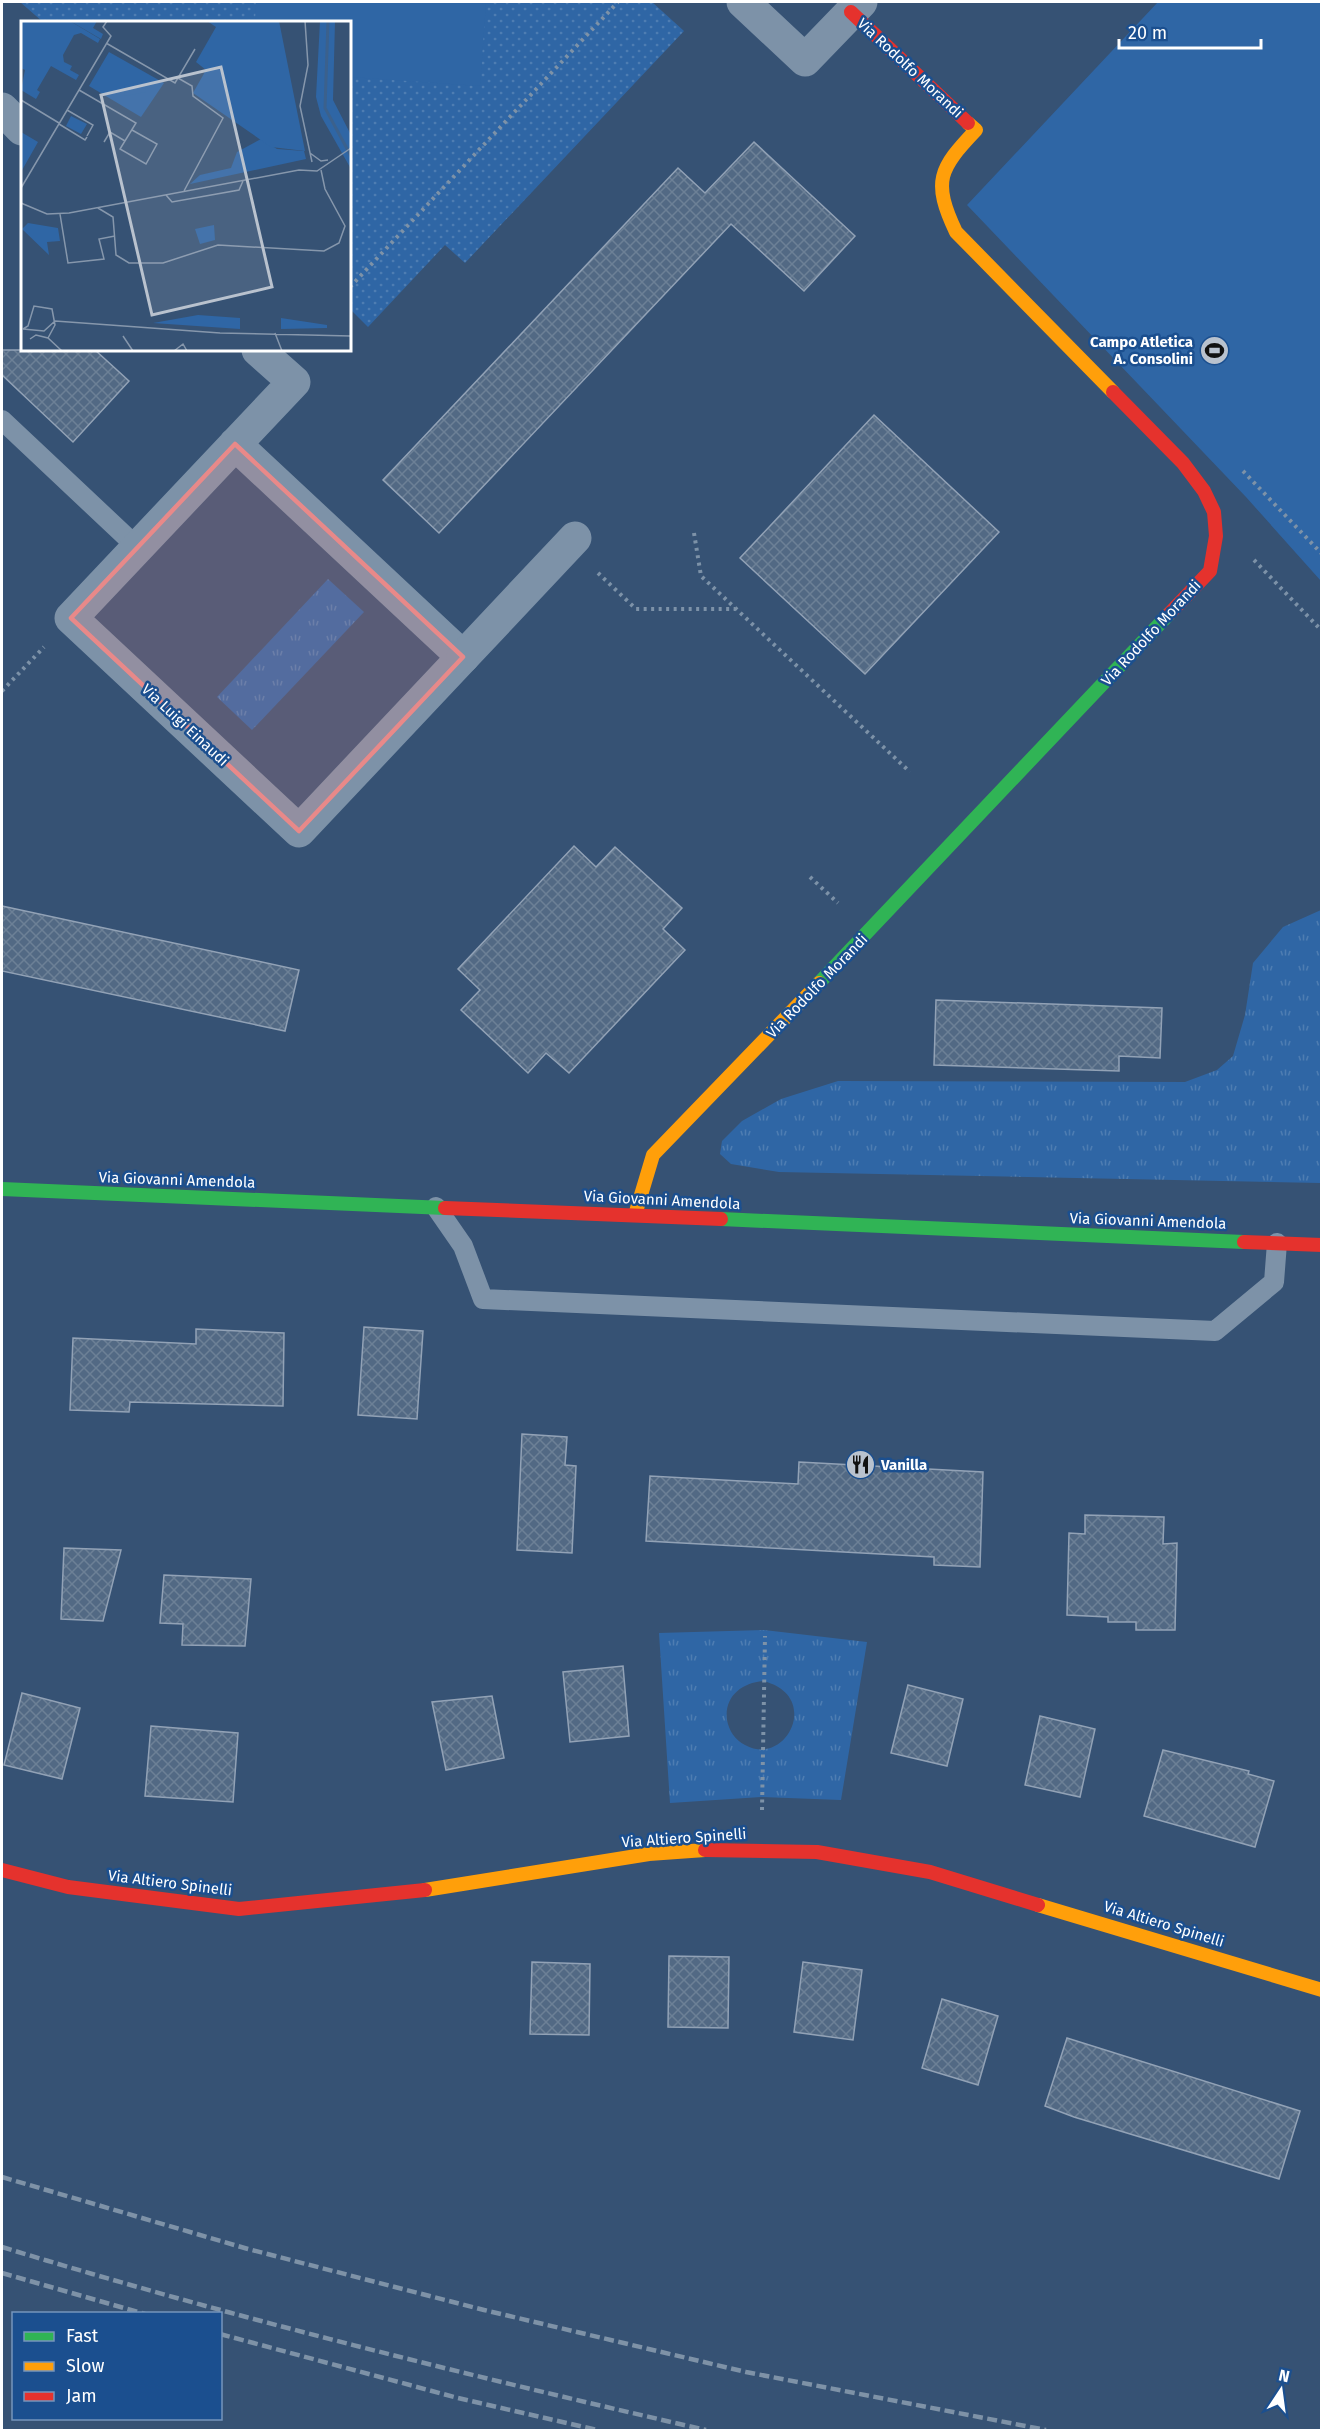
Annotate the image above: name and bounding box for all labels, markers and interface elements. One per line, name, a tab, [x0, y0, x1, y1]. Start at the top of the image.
scale bar	[1119, 12, 1262, 50]
street label: Via Rodolfo Morandi	[853, 14, 967, 122]
inset map	[21, 21, 351, 351]
text: 20 m	[1128, 22, 1167, 44]
place label: Campo Atletica A. Consolini	[1090, 333, 1193, 368]
sports icon: Campo Atletica A. Consolini	[1198, 335, 1230, 367]
street label: Via Rodolfo Morandi	[1097, 576, 1205, 690]
street label: Via Luigi Einaudi	[138, 680, 232, 770]
street label: Via Rodolfo Morandi	[763, 930, 871, 1042]
street label: Via Giovanni Amendola	[98, 1168, 256, 1192]
street label: Via Giovanni Amendola	[583, 1187, 741, 1213]
street label: Via Giovanni Amendola	[1069, 1209, 1227, 1233]
restaurant icon: Vanilla	[844, 1449, 876, 1481]
place label: Vanilla	[880, 1456, 927, 1474]
street label: Via Altiero Spinelli	[621, 1825, 747, 1851]
street label: Via Altiero Spinelli	[107, 1866, 233, 1900]
street label: Via Altiero Spinelli	[1102, 1897, 1226, 1951]
legend	[12, 2312, 222, 2420]
text: Fast	[66, 2325, 99, 2347]
text: Slow	[66, 2355, 105, 2377]
north arrow	[1251, 2360, 1311, 2420]
text: N	[1277, 2365, 1292, 2386]
text: Jam	[66, 2385, 97, 2407]

